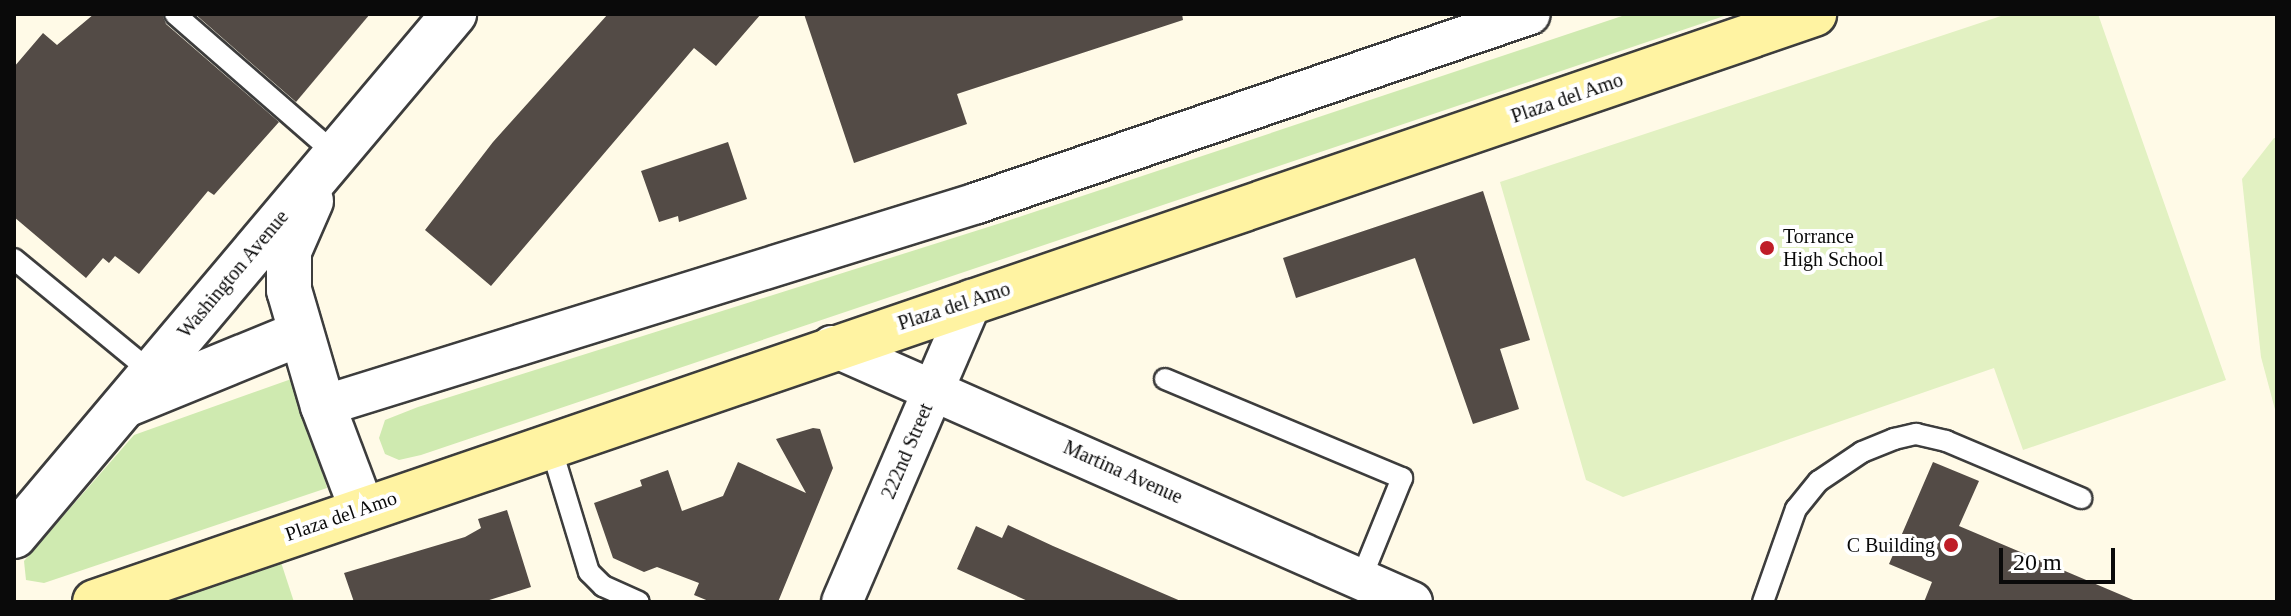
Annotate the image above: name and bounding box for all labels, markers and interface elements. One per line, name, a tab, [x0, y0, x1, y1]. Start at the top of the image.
street label: Plaza del Amo	[1507, 67, 1627, 129]
street label: Washington Avenue	[172, 205, 294, 343]
place label: Torrance High School	[1783, 224, 1884, 271]
marker: Torrance High School	[1758, 239, 1776, 257]
street label: Plaza del Amo	[894, 276, 1014, 336]
street label: 222nd Street	[876, 400, 938, 502]
street label: Martina Avenue	[1059, 435, 1187, 509]
street label: Plaza del Amo	[281, 485, 401, 547]
scale bar	[2003, 532, 2119, 582]
place label: C Building	[1847, 533, 1935, 557]
marker: C Building	[1942, 536, 1960, 554]
text: 20 m	[2013, 549, 2062, 575]

